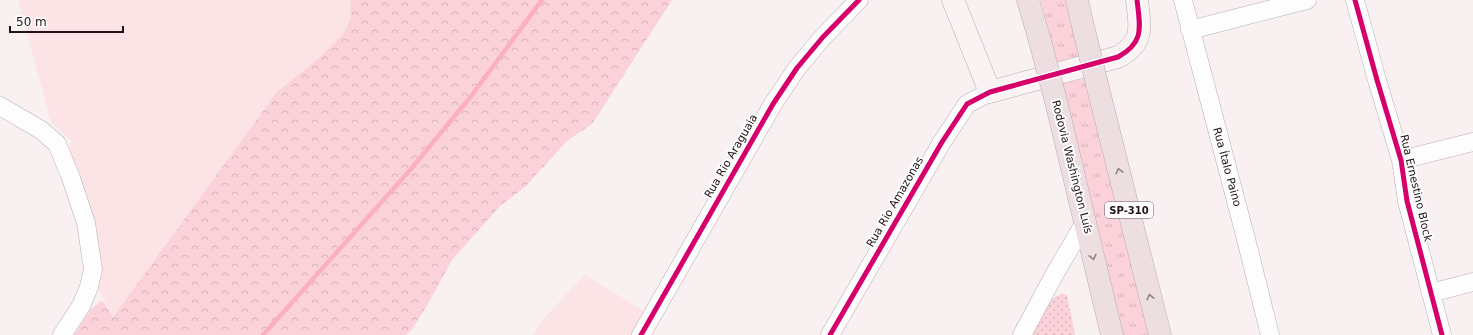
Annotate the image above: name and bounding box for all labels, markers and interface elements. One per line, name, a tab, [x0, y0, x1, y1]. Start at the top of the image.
scale bar	[10, 8, 123, 34]
text: 50 m	[16, 15, 47, 29]
street label: Rodovia Washington Luís	[1049, 99, 1095, 235]
street label: Rua Rio Araguaia	[702, 112, 760, 200]
street label: Rua Ítalo Paino	[1210, 126, 1244, 208]
street label: Rua Ernestino Block	[1397, 133, 1435, 243]
street label: Rua Rio Amazonas	[864, 154, 926, 250]
one-way arrow	[1115, 168, 1124, 175]
road number: SP-310	[1105, 202, 1153, 218]
one-way arrow	[1089, 254, 1097, 261]
one-way arrow	[1147, 294, 1155, 300]

